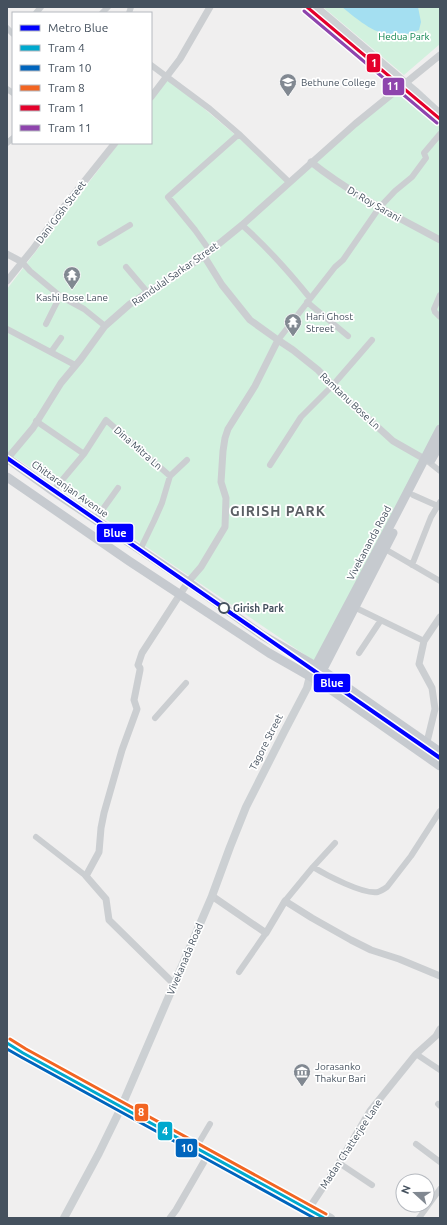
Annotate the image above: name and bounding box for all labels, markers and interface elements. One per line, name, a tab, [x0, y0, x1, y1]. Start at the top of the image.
legend	[12, 12, 152, 144]
text: Metro Blue	[48, 21, 108, 34]
park label: Hedua Park	[378, 31, 430, 42]
text: Tram 4	[48, 41, 85, 54]
line badge: 1	[366, 53, 381, 73]
text: 1	[371, 57, 377, 69]
text: Tram 10	[48, 61, 92, 74]
school or university icon: Bethune College	[278, 72, 298, 97]
place label: Bethune College	[301, 77, 376, 88]
line badge: 11	[382, 77, 405, 96]
text: 11	[387, 80, 399, 92]
text: Tram 8	[48, 81, 85, 94]
text: Tram 1	[48, 101, 85, 114]
text: Tram 11	[48, 121, 92, 134]
street label: Dani Gosh Street	[34, 179, 88, 245]
street label: Dr Roy Sarani	[345, 184, 403, 224]
street label: Ramdulal Sarkar Street	[130, 240, 220, 308]
temple icon: Kashi Bose Lane	[62, 265, 82, 290]
place label: Kashi Bose Lane	[36, 292, 108, 303]
place label: Hari Ghost Street	[306, 311, 353, 334]
temple icon: Hari Ghost Street	[283, 312, 303, 337]
street label: Ramtanu Bose Ln	[318, 370, 382, 432]
street label: Dina Mitra Ln	[112, 424, 164, 472]
street label: Chittaranjan Avenue	[30, 458, 110, 520]
district label: GIRISH PARK	[230, 503, 326, 519]
street label: Vivekananda Road	[345, 504, 393, 582]
line badge: Blue	[96, 523, 134, 543]
text: Blue	[103, 527, 127, 539]
marker: Girish Park	[218, 602, 230, 614]
place label: Girish Park	[233, 603, 284, 614]
line badge: Blue	[313, 673, 351, 693]
text: Blue	[320, 677, 344, 689]
street label: Tagore Street	[247, 712, 285, 772]
street label: Vivekanada Road	[165, 921, 205, 997]
place label: Jorasanko Thakur Bari	[315, 1061, 366, 1084]
museum icon: Jorasanko Thakur Bari	[292, 1062, 312, 1087]
street label: Madan Chatterjee Lane	[318, 1097, 384, 1191]
line badge: 8	[134, 1103, 149, 1122]
text: 8	[138, 1106, 144, 1118]
line badge: 4	[157, 1121, 173, 1141]
text: 4	[162, 1125, 168, 1137]
line badge: 10	[175, 1138, 198, 1158]
text: 10	[181, 1142, 193, 1154]
north arrow	[395, 1173, 435, 1213]
text: N	[399, 1183, 413, 1195]

